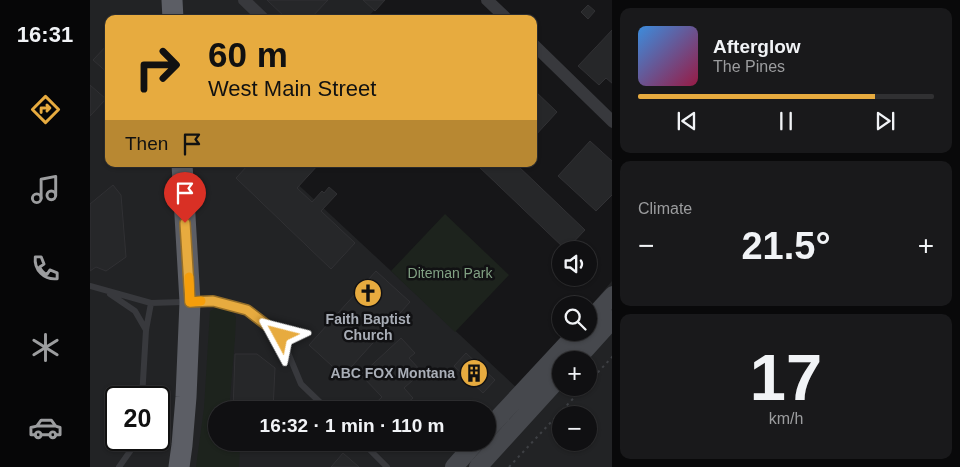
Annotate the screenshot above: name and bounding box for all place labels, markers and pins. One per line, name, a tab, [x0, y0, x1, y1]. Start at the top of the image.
pin	[164, 172, 206, 223]
church icon: Faith Baptist Church	[353, 278, 383, 308]
place label: Faith Baptist Church	[326, 311, 411, 343]
building icon: ABC FOX Montana	[459, 358, 489, 388]
place label: ABC FOX Montana	[331, 365, 455, 381]

